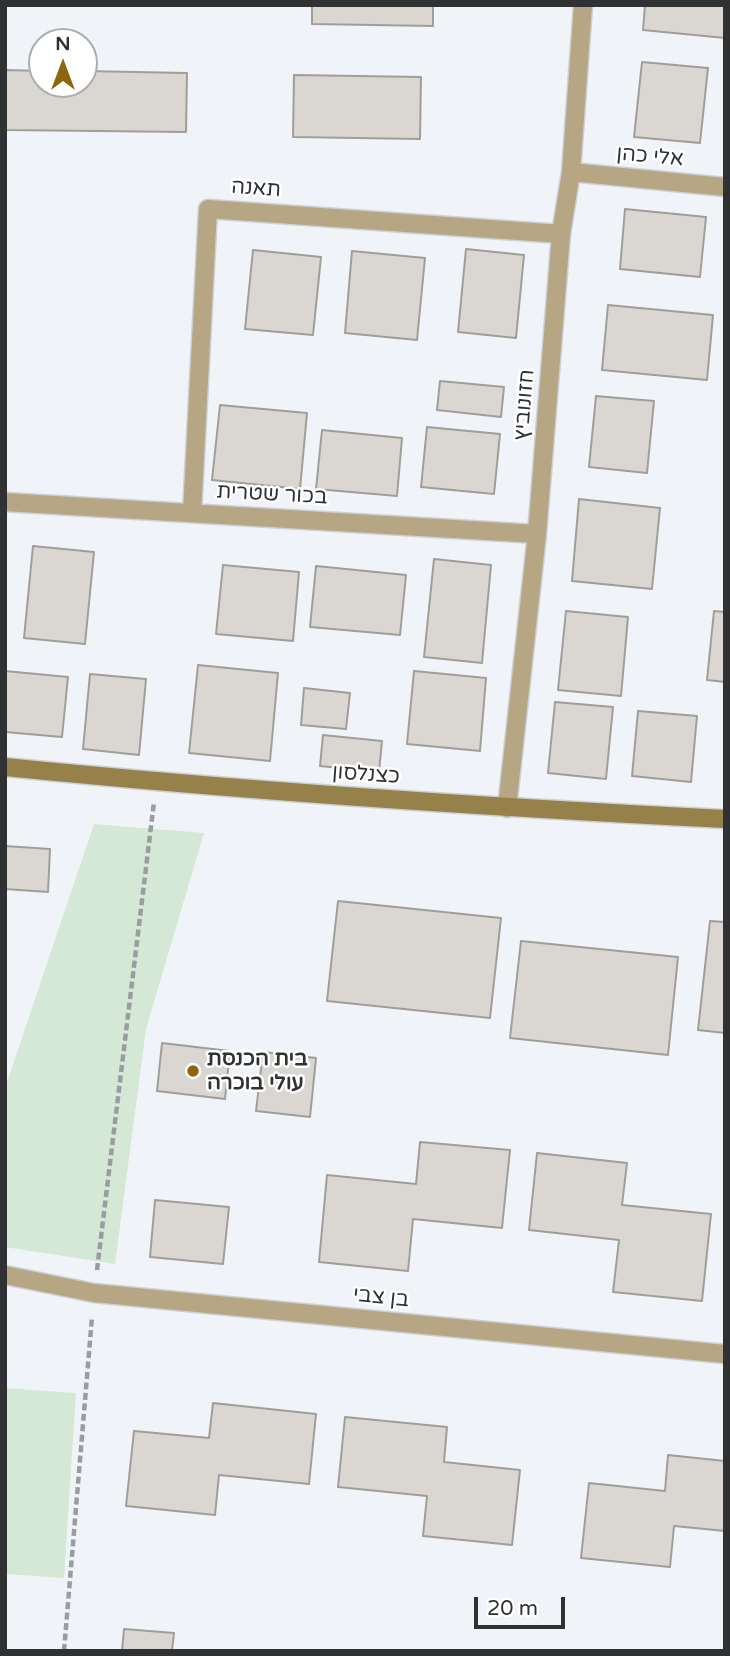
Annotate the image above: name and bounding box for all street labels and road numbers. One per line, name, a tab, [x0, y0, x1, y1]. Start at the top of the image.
street label: אלי כהן	[615, 142, 685, 172]
street label: תאנה	[230, 175, 282, 203]
street label: חזונוביץ	[509, 368, 541, 442]
street label: בכור שטרית	[216, 480, 328, 510]
street label: כצנלסון	[331, 760, 401, 790]
street label: בן צבי	[352, 1283, 410, 1313]

